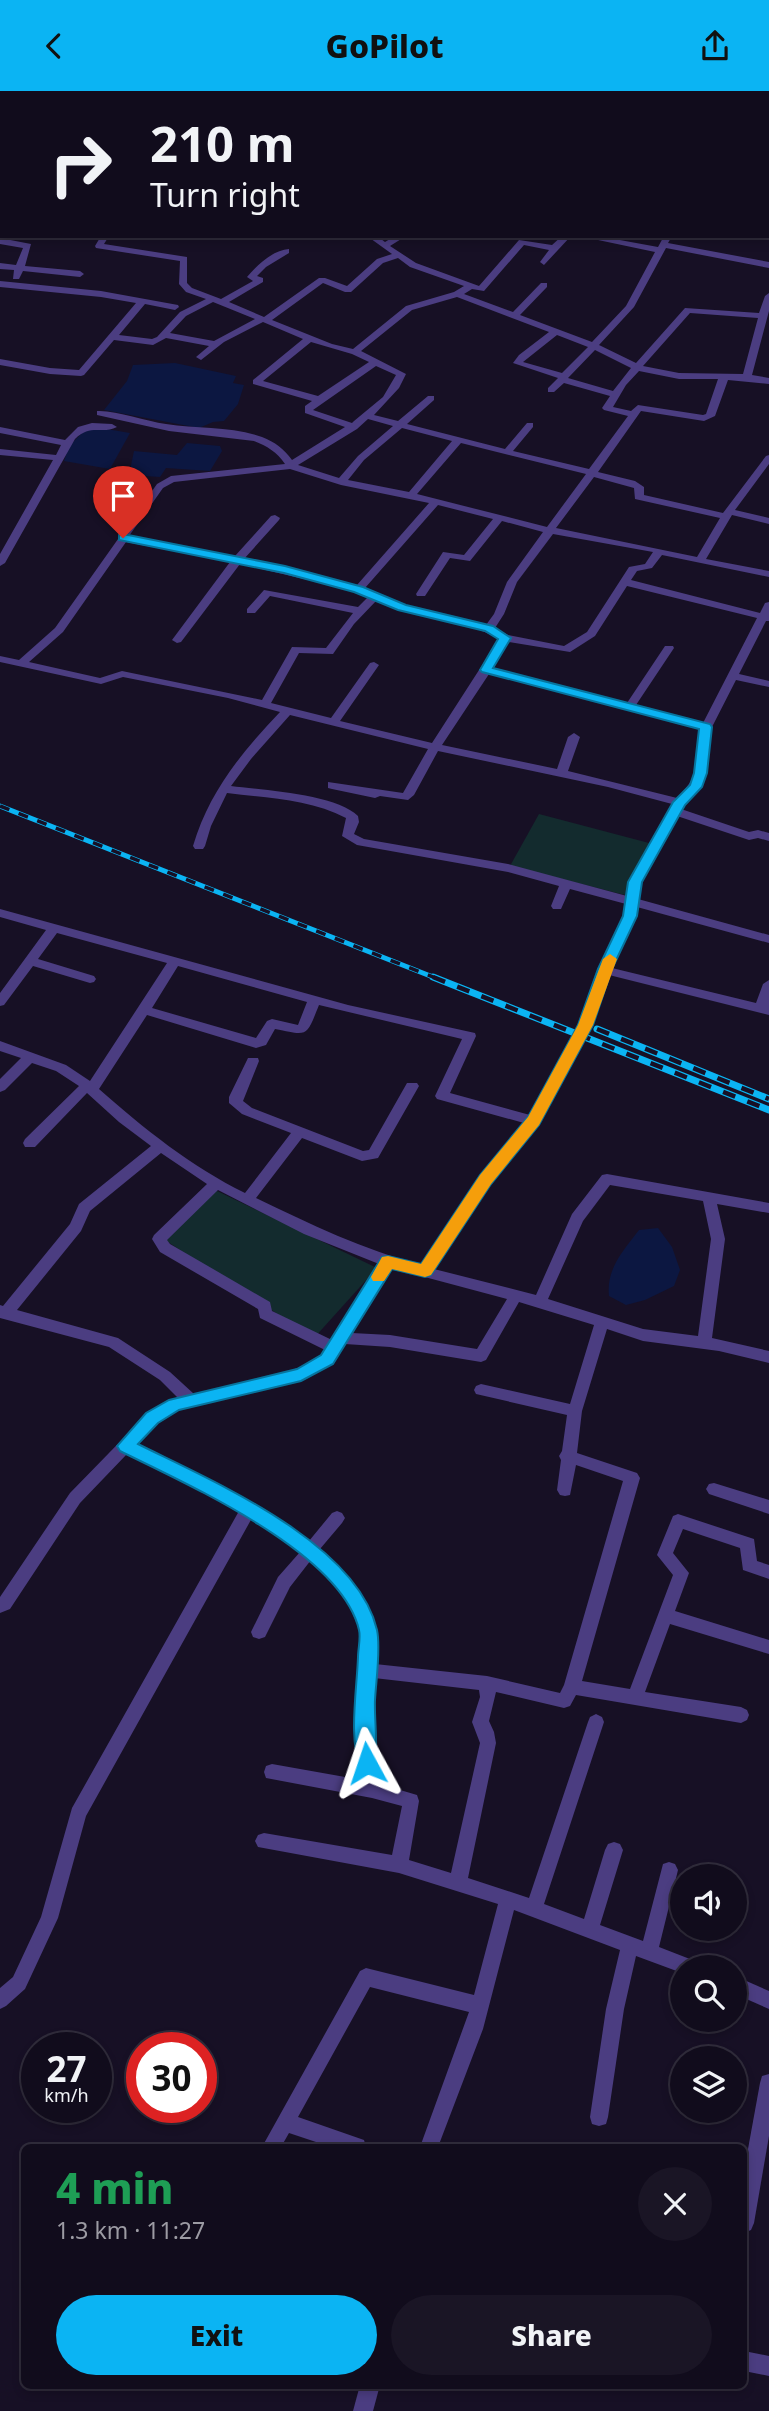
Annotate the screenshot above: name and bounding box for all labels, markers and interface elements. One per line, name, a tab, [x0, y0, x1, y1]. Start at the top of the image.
text: GoPilot	[326, 24, 443, 67]
icon: back	[35, 27, 73, 65]
icon: share	[696, 27, 734, 65]
text: 210 m	[150, 110, 295, 176]
icon: right	[35, 119, 126, 210]
text: Turn right	[150, 173, 300, 216]
pin	[93, 466, 153, 538]
icon: arrive	[104, 477, 142, 515]
position arrow	[330, 1726, 404, 1800]
map controls	[670, 1864, 747, 2123]
button: sound	[670, 1864, 747, 1941]
button: search	[670, 1955, 747, 2032]
speed limit sign: 30	[126, 2032, 217, 2123]
text: 27	[46, 2045, 87, 2092]
button: layers	[670, 2046, 747, 2123]
text: km/h	[44, 2083, 89, 2107]
text: 4 min	[56, 2159, 173, 2216]
button: close	[638, 2167, 712, 2241]
text: 1.3 km · 11:27	[56, 2214, 205, 2246]
button: Exit	[56, 2295, 377, 2375]
button: Share	[391, 2295, 712, 2375]

